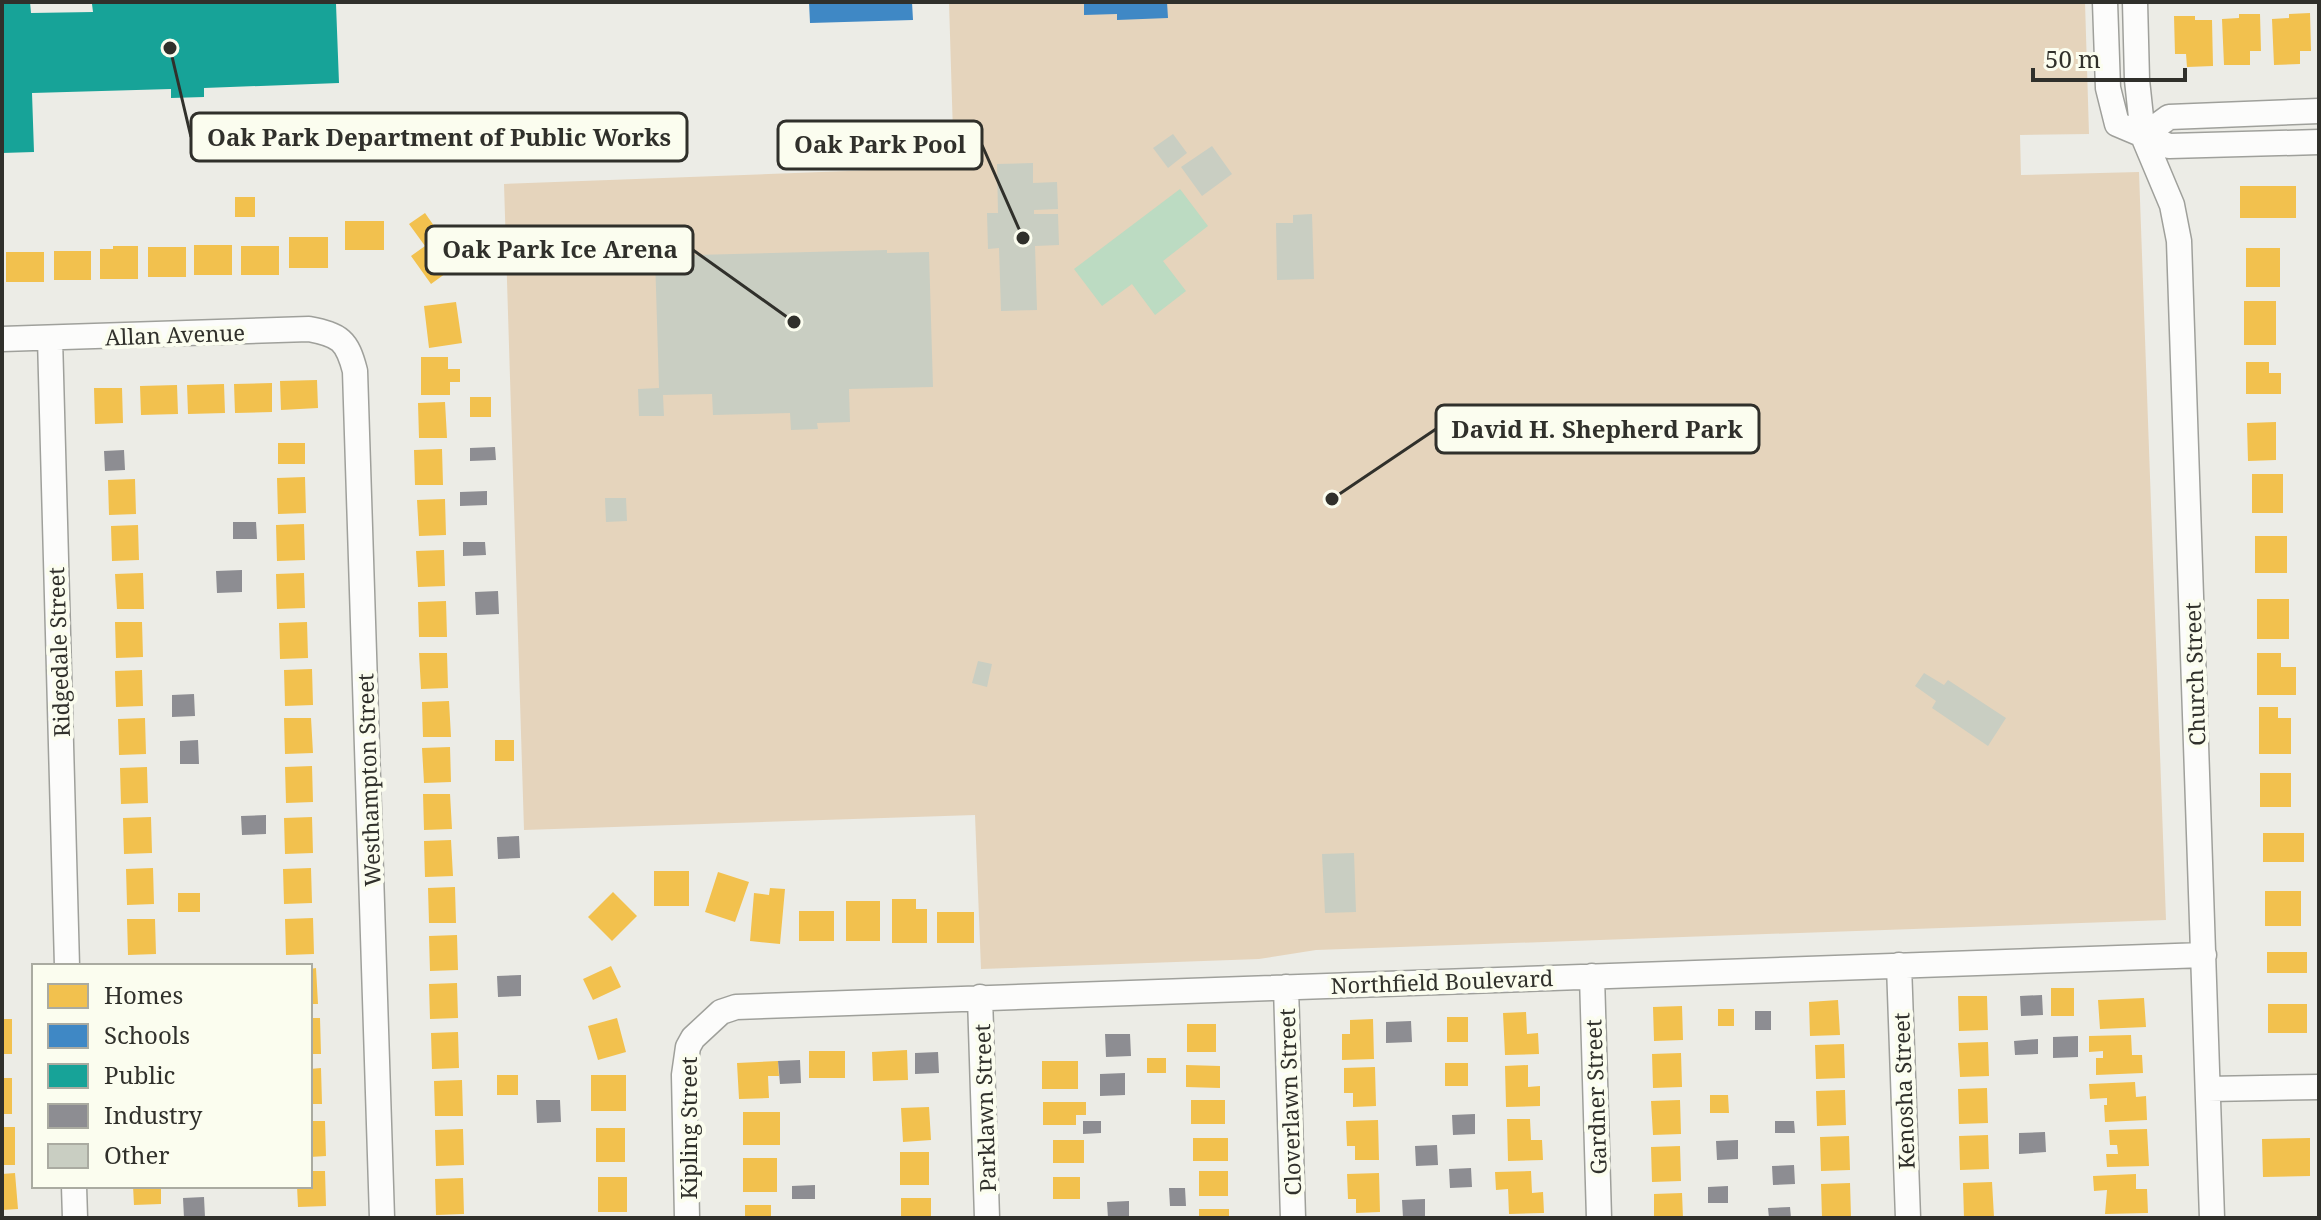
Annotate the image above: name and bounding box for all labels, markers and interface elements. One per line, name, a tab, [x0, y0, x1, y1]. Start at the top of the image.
scale bar	[2033, 32, 2185, 82]
text: 50 m	[2045, 42, 2101, 75]
callout: Oak Park Department of Public Works	[191, 113, 687, 161]
text: Oak Park Department of Public Works	[207, 120, 671, 153]
callout: Oak Park Pool	[778, 121, 982, 169]
text: Oak Park Pool	[794, 127, 966, 160]
callout: Oak Park Ice Arena	[426, 226, 693, 274]
text: Oak Park Ice Arena	[442, 232, 678, 265]
street label: Allan Avenue	[104, 317, 246, 351]
callout: David H. Shepherd Park	[1436, 405, 1759, 453]
text: David H. Shepherd Park	[1451, 412, 1743, 445]
street label: Ridgedale Street	[40, 566, 76, 738]
street label: Church Street	[2176, 601, 2211, 746]
street label: Westhampton Street	[349, 673, 387, 887]
street label: Northfield Boulevard	[1330, 962, 1554, 1000]
legend	[32, 964, 312, 1188]
text: Homes	[104, 978, 183, 1011]
street label: Cloverlawn Street	[1271, 1008, 1307, 1196]
street label: Kenosha Street	[1885, 1012, 1921, 1170]
text: Schools	[104, 1018, 190, 1051]
street label: Gardner Street	[1577, 1019, 1613, 1175]
street label: Parklawn Street	[966, 1023, 1002, 1193]
street label: Kipling Street	[673, 1056, 703, 1199]
text: Public	[104, 1058, 175, 1091]
text: Industry	[104, 1098, 203, 1131]
text: Other	[104, 1138, 170, 1171]

